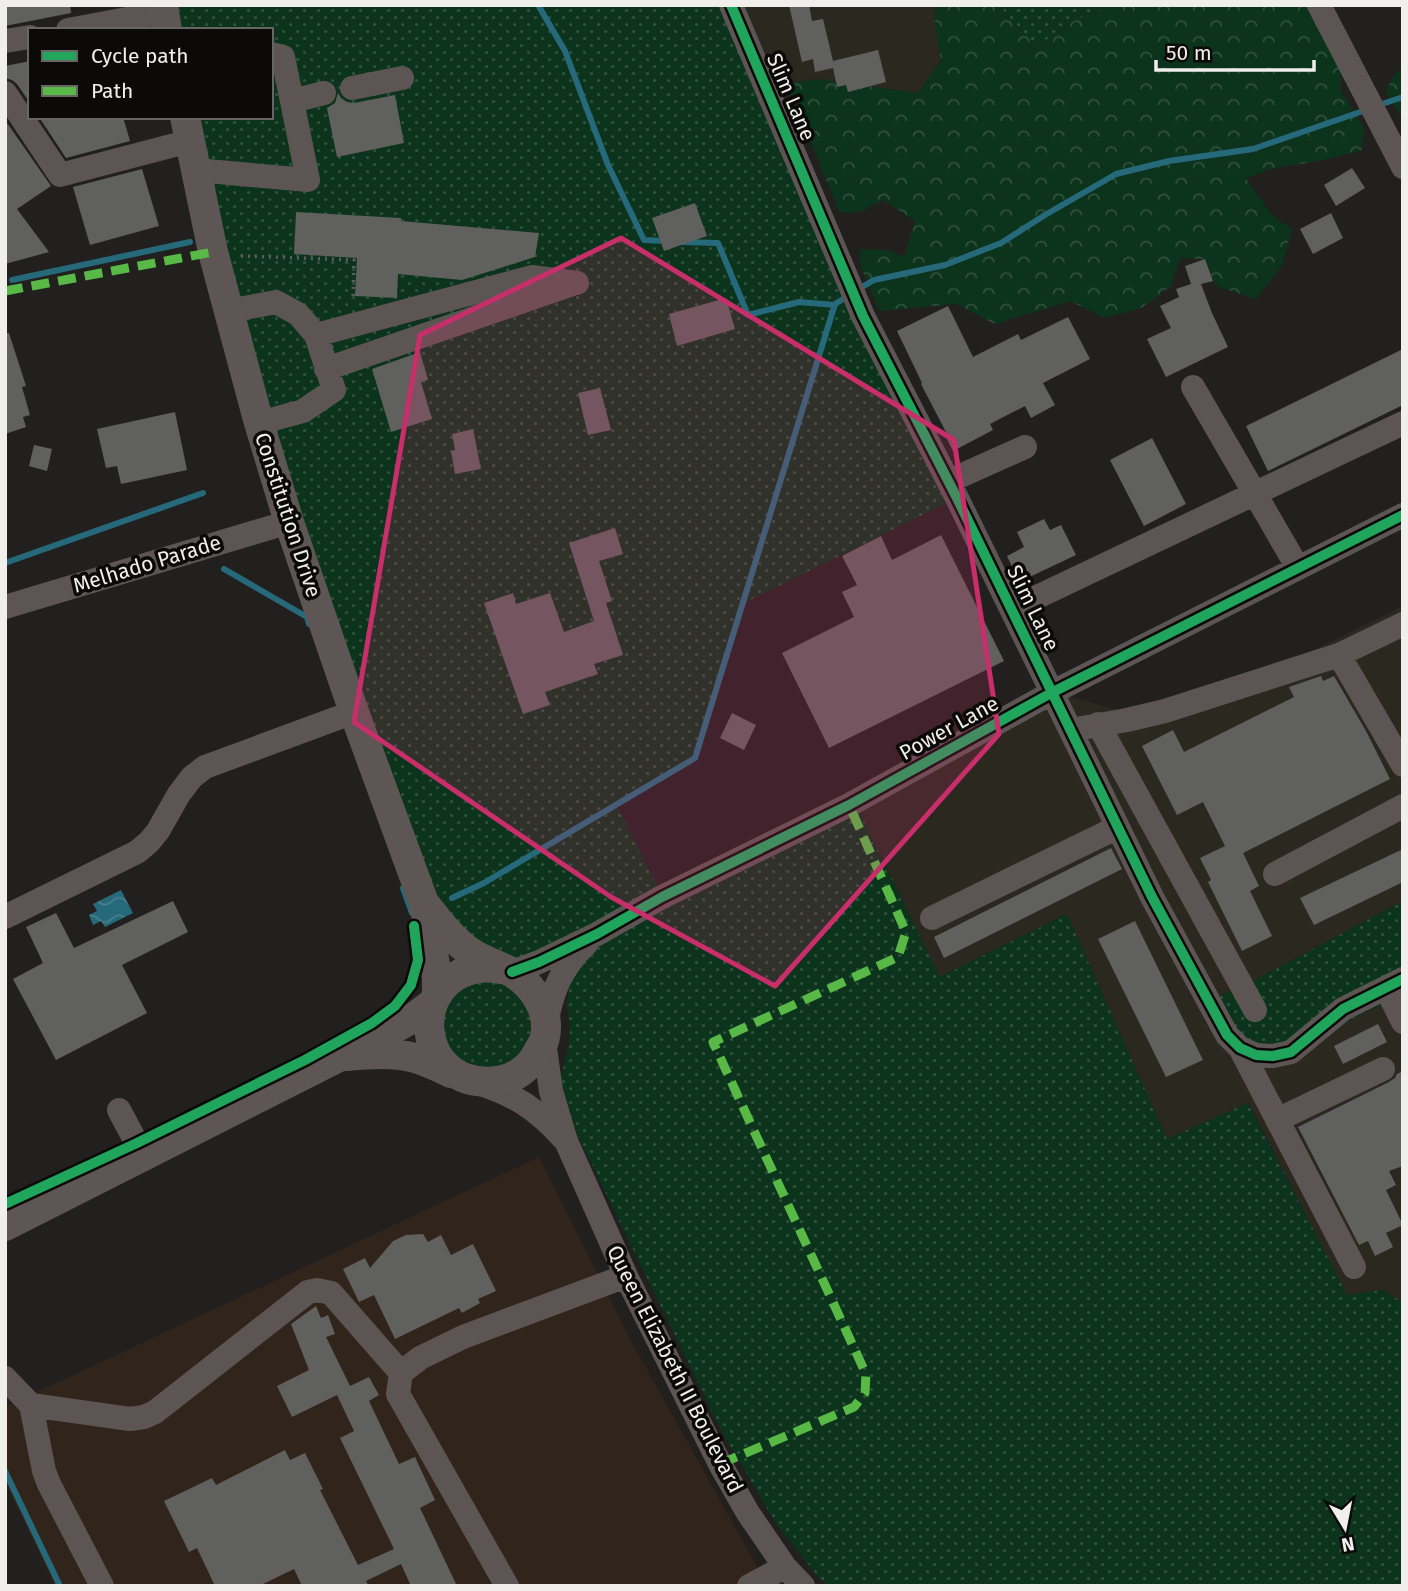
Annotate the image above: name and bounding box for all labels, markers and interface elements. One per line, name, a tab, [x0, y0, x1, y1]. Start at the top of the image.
legend	[28, 28, 273, 119]
scale bar	[1156, 28, 1314, 72]
text: 50 m	[1166, 40, 1212, 66]
text: Cycle path	[91, 43, 189, 69]
street label: Slim Lane	[761, 49, 821, 145]
text: Path	[91, 78, 133, 104]
street label: Constitution Drive	[249, 429, 327, 601]
street label: Melhado Parade	[70, 529, 224, 599]
street label: Slim Lane	[1001, 561, 1065, 655]
street label: Power Lane	[895, 690, 1003, 766]
street label: Queen Elizabeth II Boulevard	[601, 1241, 749, 1497]
north arrow	[1310, 1493, 1380, 1563]
text: N	[1340, 1532, 1356, 1557]

